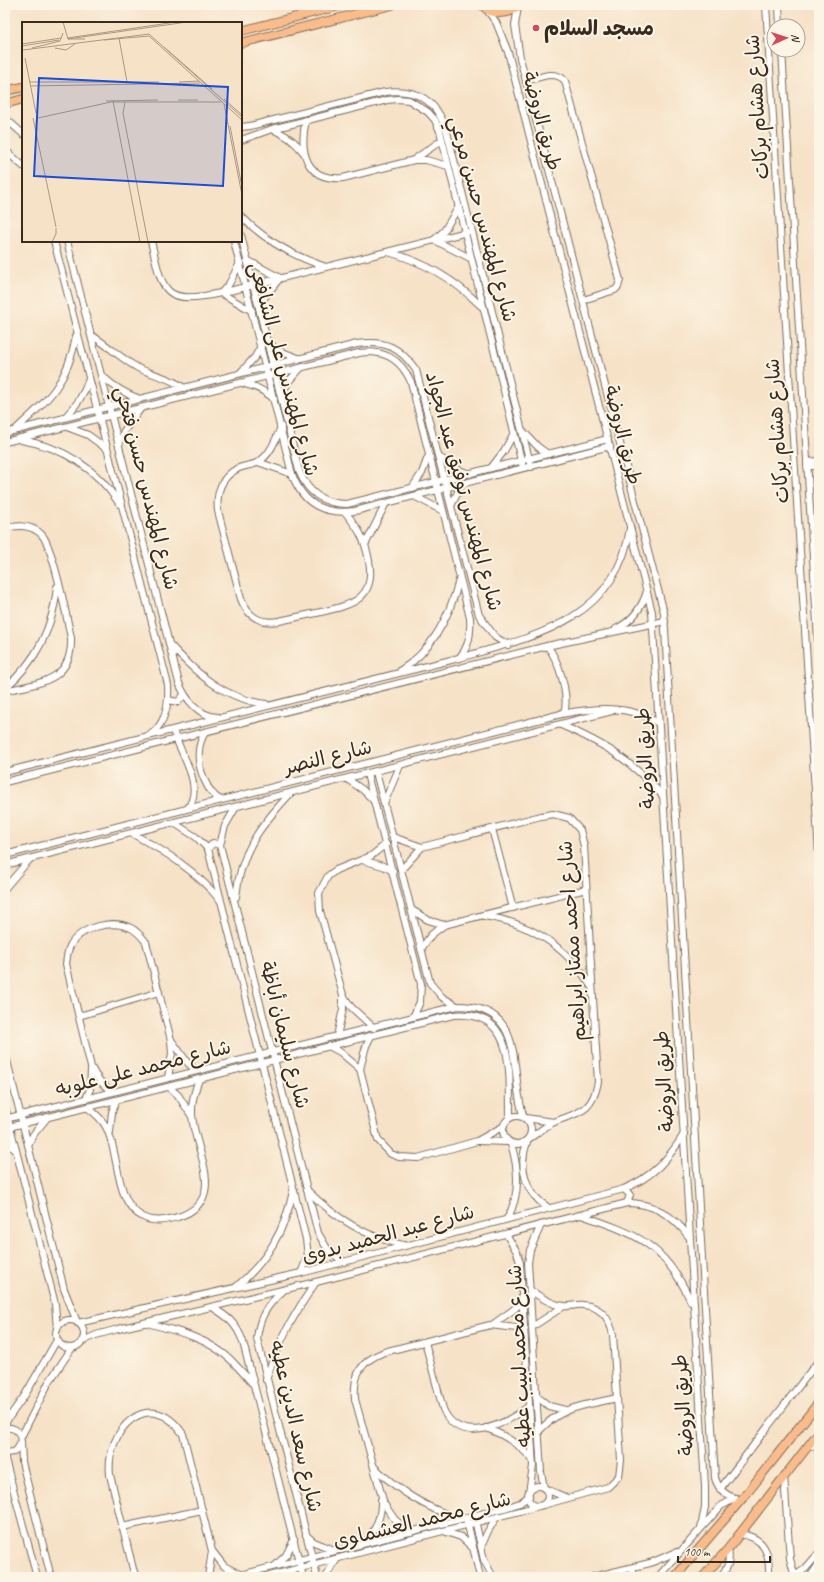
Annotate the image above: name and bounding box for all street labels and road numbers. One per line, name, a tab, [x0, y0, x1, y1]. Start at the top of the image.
street label: شارع هشام بركات	[739, 34, 777, 180]
street label: طريق الروضة	[517, 69, 567, 173]
street label: شارع المهندس حسن مرعي	[439, 113, 523, 326]
street label: شارع المهندس على الشافعى	[242, 259, 325, 479]
street label: شارع هشام بركات	[759, 358, 797, 504]
street label: شارع المهندس توفيق عبد الجواد	[419, 369, 508, 614]
street label: طريق الروضة	[599, 383, 647, 487]
street label: شارع المهندس حسن فتحي	[105, 384, 184, 594]
street label: طريق الروضة	[630, 707, 660, 809]
street label: شارع النصر	[279, 734, 375, 781]
street label: شارع احمد ممتاز ابراهيم	[553, 840, 593, 1042]
street label: شارع سليمان أباظة	[254, 959, 315, 1112]
street label: طريق الروضة	[649, 1030, 679, 1132]
street label: شارع محمد على علوبه	[53, 1034, 234, 1103]
street label: شارع عبد الحميد بدوى	[299, 1199, 477, 1270]
street label: شارع محمد لبيب عطيه	[502, 1264, 537, 1448]
street label: شارع سعد الدين عطيه	[263, 1338, 328, 1515]
street label: طريق الروضة	[667, 1353, 699, 1457]
street label: شارع محمد العشماوى	[330, 1486, 514, 1555]

